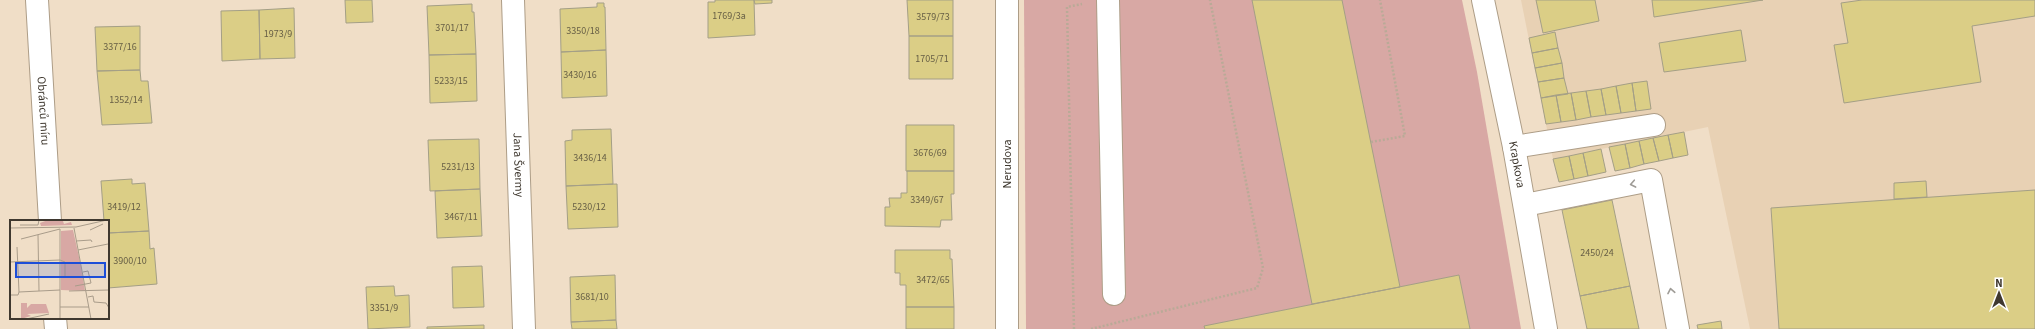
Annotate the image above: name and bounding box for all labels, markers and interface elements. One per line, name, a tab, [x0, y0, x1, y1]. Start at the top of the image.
house number: 1769/3a	[712, 9, 746, 23]
house number: 3579/73	[916, 10, 950, 24]
house number: 3701/17	[435, 21, 469, 35]
house number: 3350/18	[566, 24, 600, 38]
house number: 1973/9	[264, 27, 292, 41]
house number: 3377/16	[103, 40, 137, 54]
house number: 1705/71	[915, 52, 949, 66]
house number: 3430/16	[563, 68, 597, 82]
house number: 5233/15	[434, 74, 468, 88]
street label: Obránců míru	[33, 76, 54, 146]
house number: 1352/14	[109, 93, 143, 107]
street label: Jana Švermy	[508, 132, 528, 198]
street label: Nerudova	[999, 140, 1016, 188]
street label: Krapkova	[1504, 140, 1529, 189]
house number: 3676/69	[913, 146, 947, 160]
house number: 3436/14	[573, 151, 607, 165]
house number: 5231/13	[441, 160, 475, 174]
one-way arrow	[1630, 179, 1636, 187]
house number: 3349/67	[910, 193, 944, 207]
house number: 3419/12	[107, 200, 141, 214]
house number: 5230/12	[572, 200, 606, 214]
house number: 3467/11	[444, 210, 478, 224]
inset map	[10, 220, 109, 319]
house number: 2450/24	[1580, 246, 1614, 260]
house number: 3900/10	[113, 254, 147, 268]
house number: 3472/65	[916, 273, 950, 287]
north arrow	[1979, 273, 2019, 313]
text: N	[1995, 276, 2003, 291]
one-way arrow	[1667, 288, 1676, 294]
house number: 3681/10	[575, 290, 609, 304]
house number: 3351/9	[370, 301, 398, 315]

